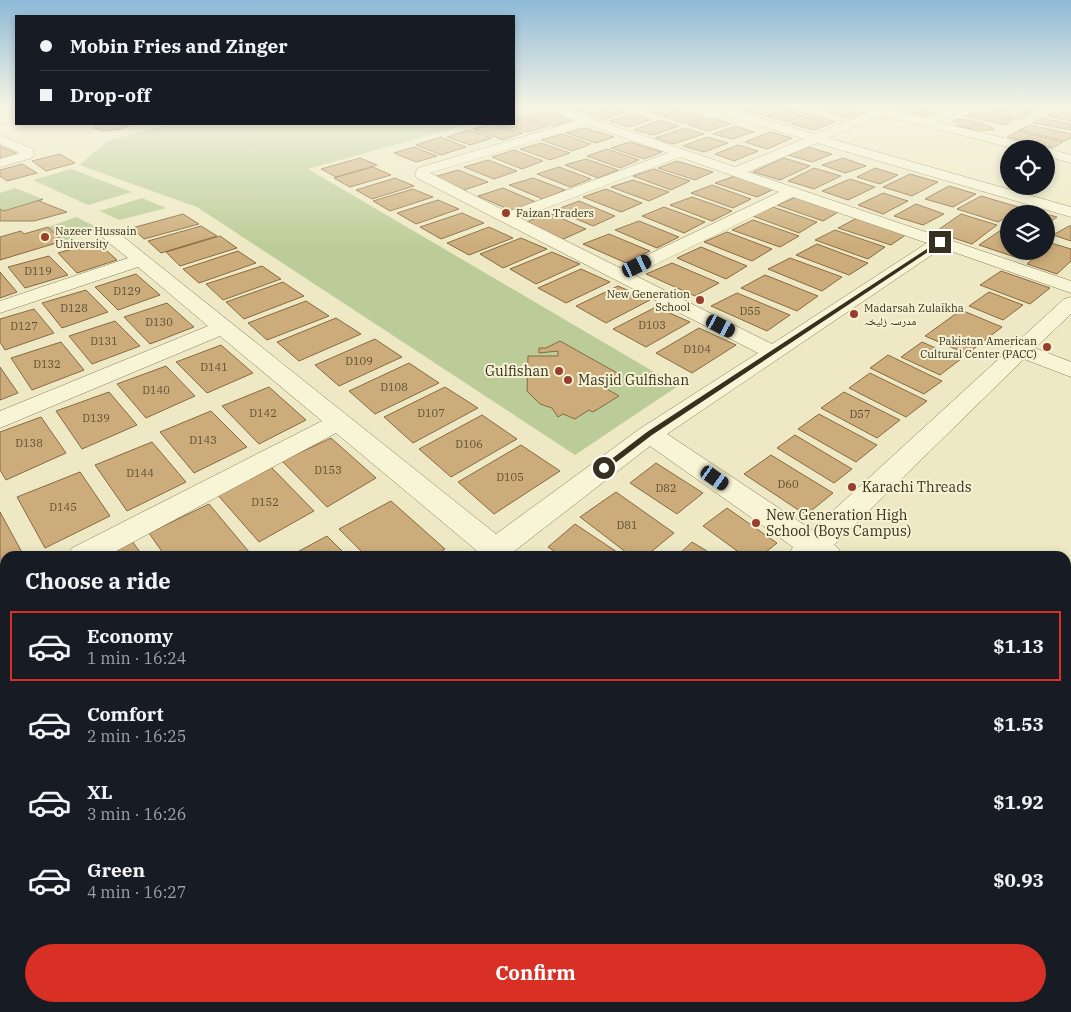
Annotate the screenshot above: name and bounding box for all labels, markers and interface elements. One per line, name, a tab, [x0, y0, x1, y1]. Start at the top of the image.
text: Mobin Fries and Zinger	[70, 34, 288, 58]
text: Drop-off	[70, 83, 151, 107]
map controls	[1000, 140, 1055, 260]
button: locate	[1000, 140, 1055, 195]
button: layers	[1000, 205, 1055, 260]
place label: Faizan Traders	[516, 206, 594, 220]
marker: Faizan Traders	[500, 207, 512, 219]
place label: Nazeer Hussain University	[55, 224, 137, 251]
marker: Nazeer Hussain University	[39, 231, 51, 243]
route end	[929, 231, 951, 253]
car	[620, 253, 653, 279]
house number: D119	[24, 264, 52, 278]
house number: D129	[113, 284, 141, 298]
place label: New Generation School	[606, 287, 690, 314]
marker: New Generation School	[694, 294, 706, 306]
house number: D128	[60, 301, 88, 315]
place label: Madarsah Zulaikha مدرسہ زلیخہ	[864, 301, 964, 328]
house number: D55	[740, 304, 760, 318]
marker: Madarsah Zulaikha مدرسہ زلیخہ	[848, 308, 860, 320]
car	[704, 313, 737, 339]
house number: D130	[145, 315, 173, 329]
house number: D103	[638, 318, 666, 332]
house number: D127	[10, 319, 38, 333]
house number: D131	[90, 334, 118, 348]
place label: Pakistan American Cultural Center (PACC)	[920, 334, 1037, 361]
marker: Pakistan American Cultural Center (PACC)	[1041, 341, 1053, 353]
house number: D104	[683, 342, 711, 356]
house number: D109	[345, 354, 373, 368]
house number: D132	[33, 357, 61, 371]
house number: D141	[200, 360, 228, 374]
place label: Gulfishan	[485, 362, 549, 380]
marker: Gulfishan	[553, 365, 565, 377]
place label: Masjid Gulfishan	[578, 371, 689, 389]
marker: Masjid Gulfishan	[562, 374, 574, 386]
house number: D108	[380, 380, 408, 394]
house number: D140	[142, 383, 170, 397]
house number: D142	[249, 406, 277, 420]
house number: D107	[417, 406, 445, 420]
house number: D57	[850, 407, 870, 421]
house number: D139	[82, 411, 110, 425]
house number: D143	[189, 433, 217, 447]
house number: D138	[15, 436, 43, 450]
house number: D106	[455, 437, 483, 451]
route start	[593, 457, 615, 479]
house number: D153	[314, 463, 342, 477]
car	[698, 463, 731, 493]
house number: D144	[126, 466, 154, 480]
house number: D105	[496, 470, 524, 484]
house number: D60	[778, 477, 799, 491]
place label: Karachi Threads	[862, 478, 972, 496]
house number: D82	[656, 481, 676, 495]
marker: Karachi Threads	[846, 481, 858, 493]
house number: D152	[251, 495, 279, 509]
house number: D145	[49, 500, 77, 514]
place label: New Generation High School (Boys Campus)	[766, 506, 911, 540]
marker: New Generation High School (Boys Campus)	[750, 517, 762, 529]
house number: D81	[617, 518, 637, 532]
text: Choose a ride	[25, 566, 171, 595]
icon: car	[27, 624, 72, 669]
text: Economy	[87, 624, 173, 648]
text: $1.13	[993, 634, 1044, 658]
text: 1 min · 16:24	[87, 648, 186, 668]
icon: car	[27, 702, 72, 747]
text: Comfort	[87, 702, 164, 726]
text: $1.53	[993, 712, 1044, 736]
text: 2 min · 16:25	[87, 726, 186, 746]
icon: car	[27, 780, 72, 825]
text: XL	[87, 780, 113, 804]
text: $1.92	[993, 790, 1044, 814]
text: 3 min · 16:26	[87, 804, 186, 824]
icon: car	[27, 858, 72, 903]
text: Green	[87, 858, 145, 882]
text: $0.93	[993, 868, 1044, 892]
text: 4 min · 16:27	[87, 882, 186, 902]
button: Confirm	[25, 944, 1046, 1002]

